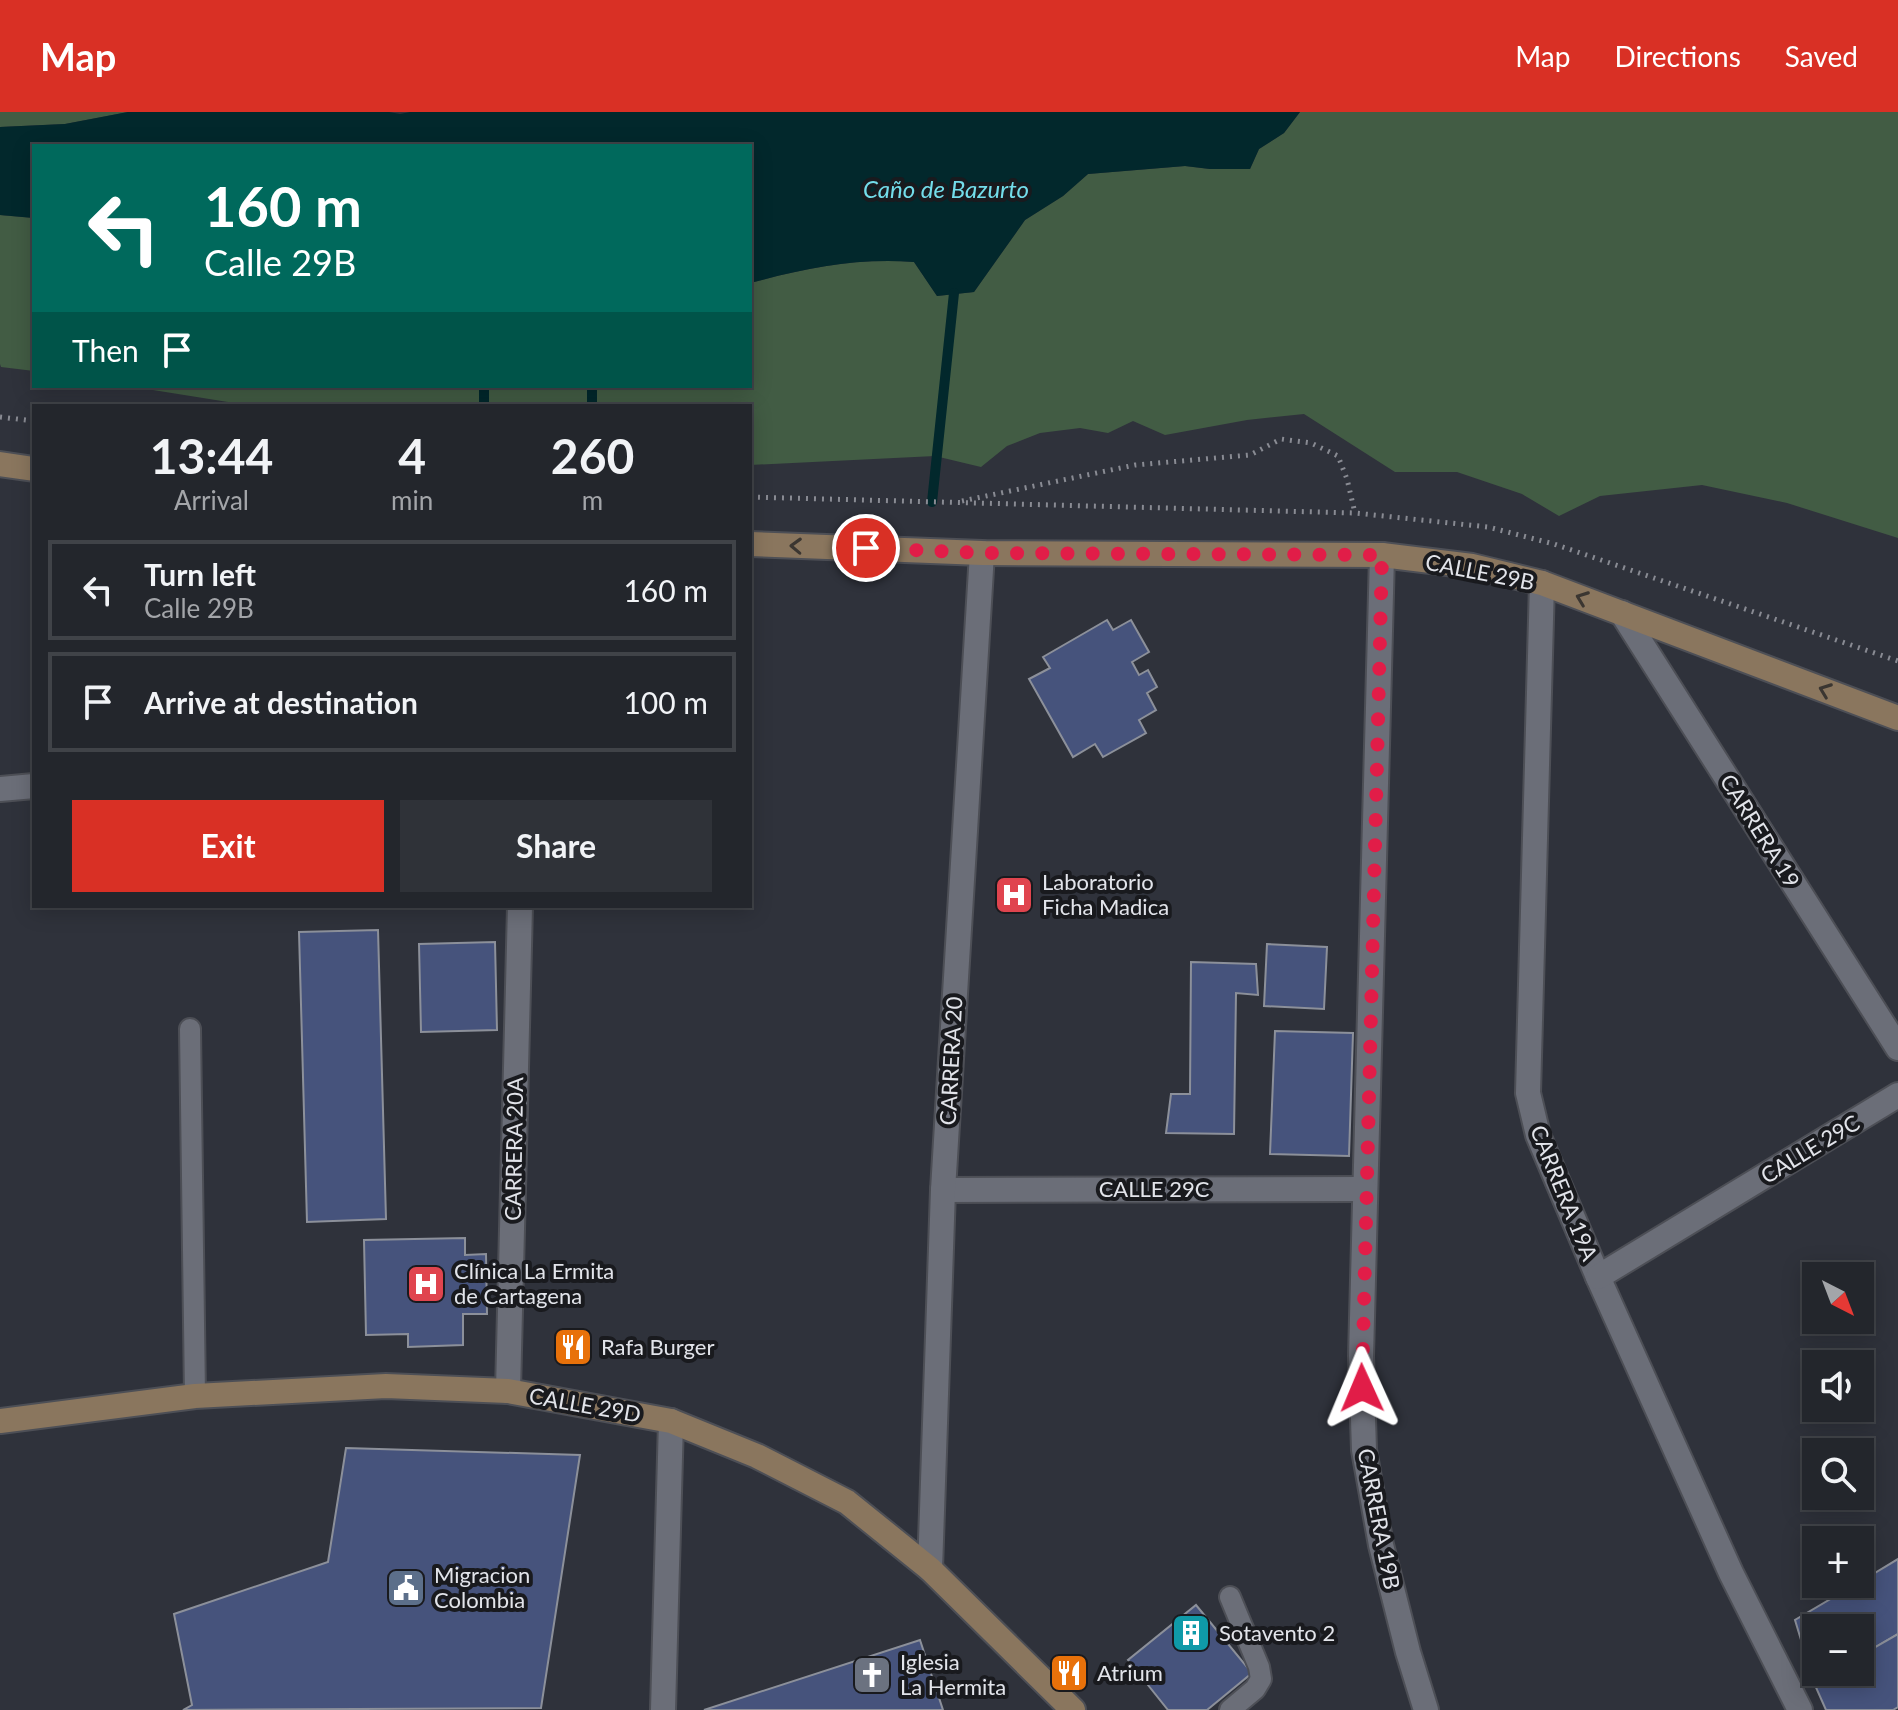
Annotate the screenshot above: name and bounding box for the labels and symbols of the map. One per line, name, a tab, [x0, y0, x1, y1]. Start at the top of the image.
water label: Caño de Bazurto	[863, 174, 1029, 203]
pin	[832, 514, 900, 582]
one-way arrow	[789, 537, 802, 554]
street label: CALLE 29B	[1423, 548, 1537, 595]
one-way arrow	[1576, 591, 1590, 608]
one-way arrow	[1819, 683, 1833, 700]
street label: CARRERA 19	[1715, 769, 1806, 893]
place label: Laboratorio Ficha Madica	[1042, 868, 1169, 920]
hospital icon: Laboratorio Ficha Madica	[993, 874, 1035, 916]
street label: CARRERA 20	[934, 996, 967, 1126]
street label: CARRERA 20A	[499, 1077, 528, 1221]
street label: CALLE 29C	[1755, 1108, 1864, 1189]
street label: CARRERA 19A	[1525, 1121, 1604, 1265]
street label: CALLE 29C	[1099, 1175, 1210, 1202]
place label: Clínica La Ermita de Cartagena	[454, 1257, 614, 1309]
north arrow	[1802, 1262, 1874, 1334]
hospital icon: Clínica La Ermita de Cartagena	[405, 1263, 447, 1305]
restaurant icon: Rafa Burger	[552, 1326, 594, 1368]
place label: Rafa Burger	[601, 1333, 715, 1360]
position arrow	[1320, 1346, 1404, 1430]
street label: CALLE 29D	[527, 1381, 643, 1428]
street label: CARRERA 19B	[1353, 1446, 1406, 1592]
place label: Migracion Colombia	[434, 1561, 530, 1613]
public building icon: Migracion Colombia	[385, 1567, 427, 1609]
building icon: Sotavento 2	[1170, 1612, 1212, 1654]
place label: Sotavento 2	[1219, 1619, 1335, 1646]
place label: Iglesia La Hermita	[900, 1648, 1006, 1700]
restaurant icon: Atrium	[1048, 1652, 1090, 1694]
church icon: Iglesia La Hermita	[851, 1654, 893, 1696]
place label: Atrium	[1097, 1659, 1163, 1686]

